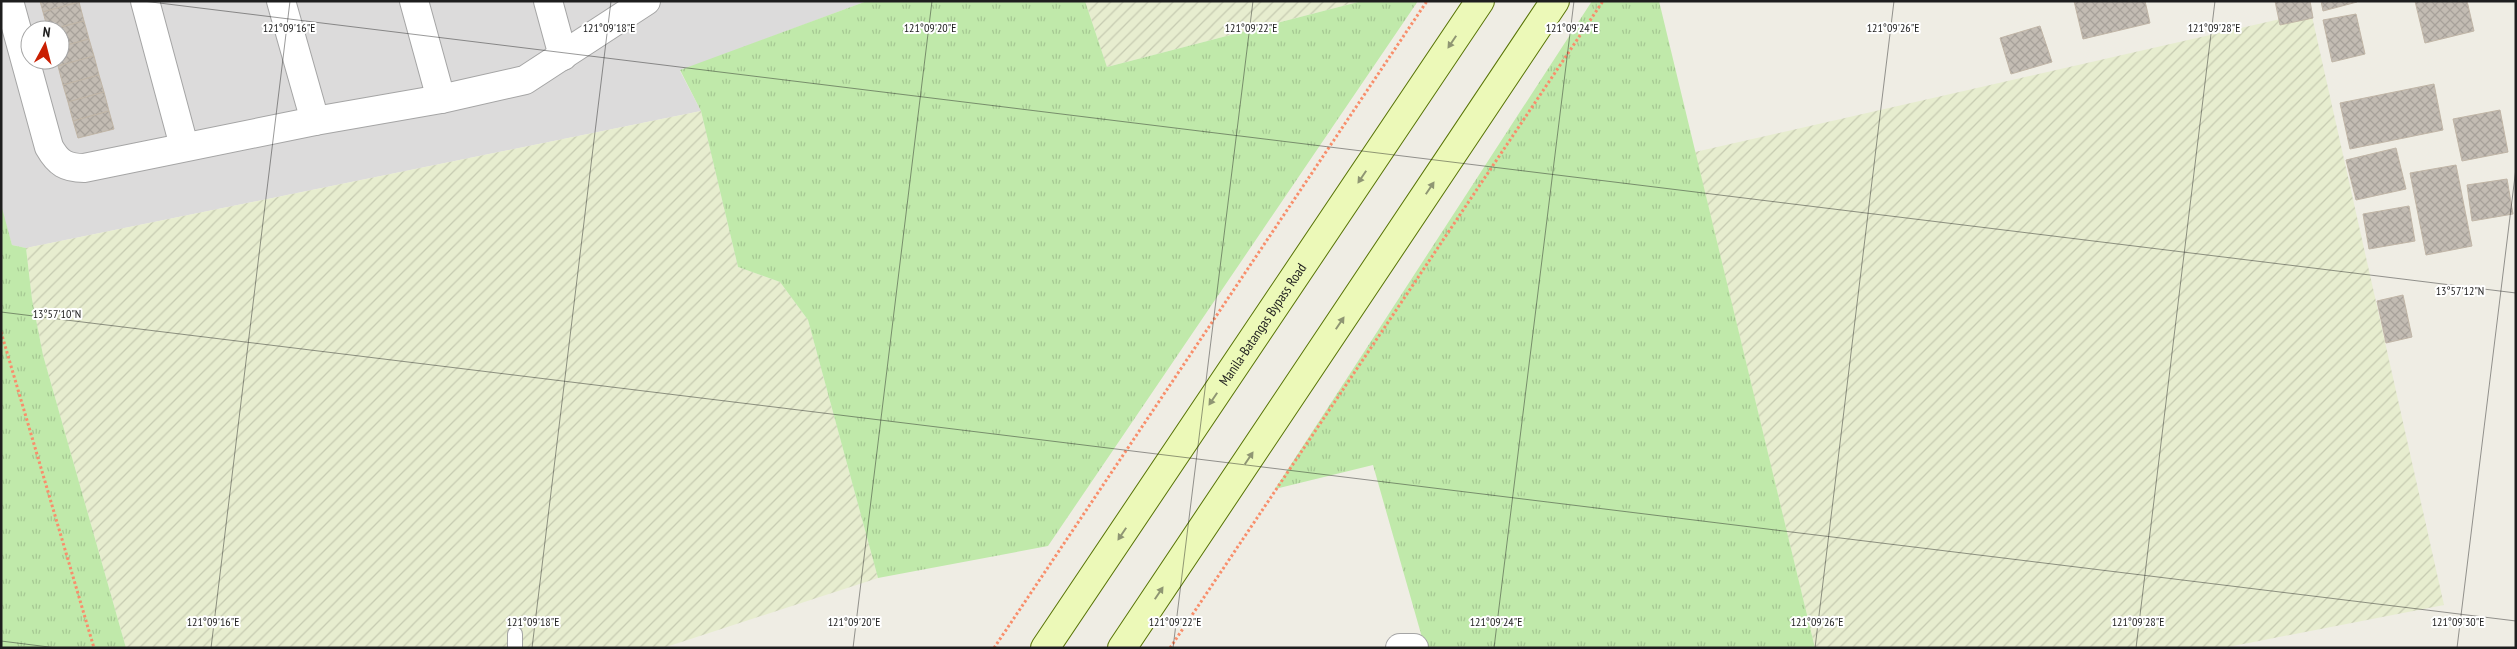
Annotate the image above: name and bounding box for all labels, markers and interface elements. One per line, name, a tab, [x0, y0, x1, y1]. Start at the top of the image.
north arrow	[20, 20, 70, 70]
text: 121°09'16"E	[263, 20, 315, 35]
text: 121°09'18"E	[583, 20, 635, 35]
text: 121°09'20"E	[904, 20, 956, 35]
text: 121°09'22"E	[1225, 20, 1277, 35]
text: 121°09'24"E	[1546, 20, 1598, 35]
text: 121°09'26"E	[1867, 20, 1919, 35]
text: 121°09'28"E	[2188, 20, 2240, 35]
text: N	[42, 23, 51, 41]
one-way arrow	[1448, 35, 1457, 48]
one-way arrow	[1357, 170, 1367, 183]
one-way arrow	[1425, 181, 1435, 194]
street label: Manila-Batangas Bypass Road	[1215, 260, 1310, 389]
text: 13°57'12"N	[2436, 283, 2484, 298]
text: 13°57'10"N	[33, 306, 81, 321]
one-way arrow	[1335, 316, 1345, 329]
one-way arrow	[1208, 392, 1218, 405]
one-way arrow	[1245, 451, 1254, 464]
one-way arrow	[1117, 527, 1127, 540]
one-way arrow	[1154, 586, 1164, 599]
text: 121°09'16"E	[187, 614, 239, 629]
text: 121°09'18"E	[507, 614, 559, 629]
text: 121°09'20"E	[828, 614, 880, 629]
text: 121°09'22"E	[1149, 614, 1201, 629]
text: 121°09'24"E	[1470, 614, 1522, 629]
text: 121°09'26"E	[1791, 614, 1843, 629]
text: 121°09'28"E	[2112, 614, 2164, 629]
text: 121°09'30"E	[2432, 614, 2484, 629]

